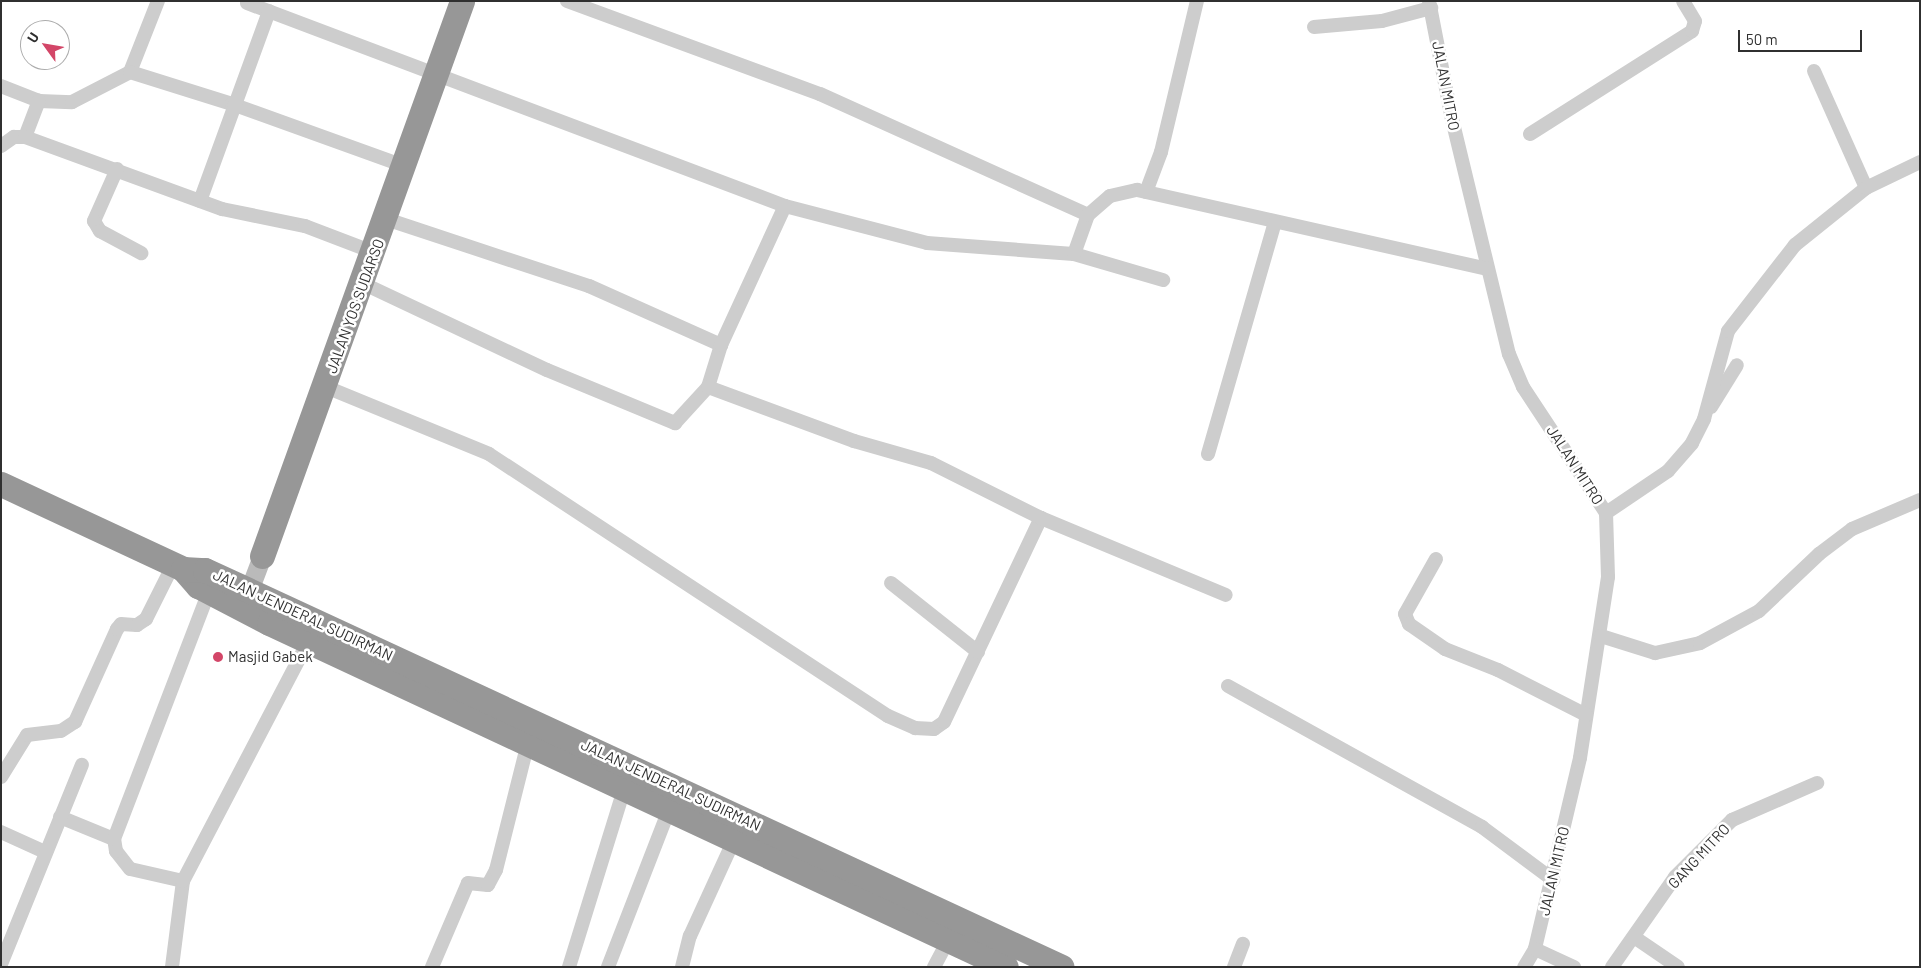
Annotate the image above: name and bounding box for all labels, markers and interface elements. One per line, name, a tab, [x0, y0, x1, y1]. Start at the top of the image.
north arrow	[20, 20, 70, 70]
scale bar	[1741, 20, 1865, 52]
text: U	[23, 29, 42, 46]
text: 50 m	[1746, 30, 1778, 48]
street label: JALAN MITRO	[1429, 40, 1463, 132]
street label: JALAN YOS SUDARSO	[322, 236, 388, 376]
street label: JALAN MITRO	[1543, 422, 1607, 508]
street label: JALAN JENDERAL SUDIRMAN	[210, 565, 396, 665]
place label: Masjid Gabek	[228, 648, 313, 666]
marker: Masjid Gabek	[212, 651, 224, 663]
street label: JALAN JENDERAL SUDIRMAN	[578, 735, 764, 835]
street label: GANG MITRO	[1664, 820, 1734, 892]
street label: JALAN MITRO	[1535, 825, 1573, 917]

